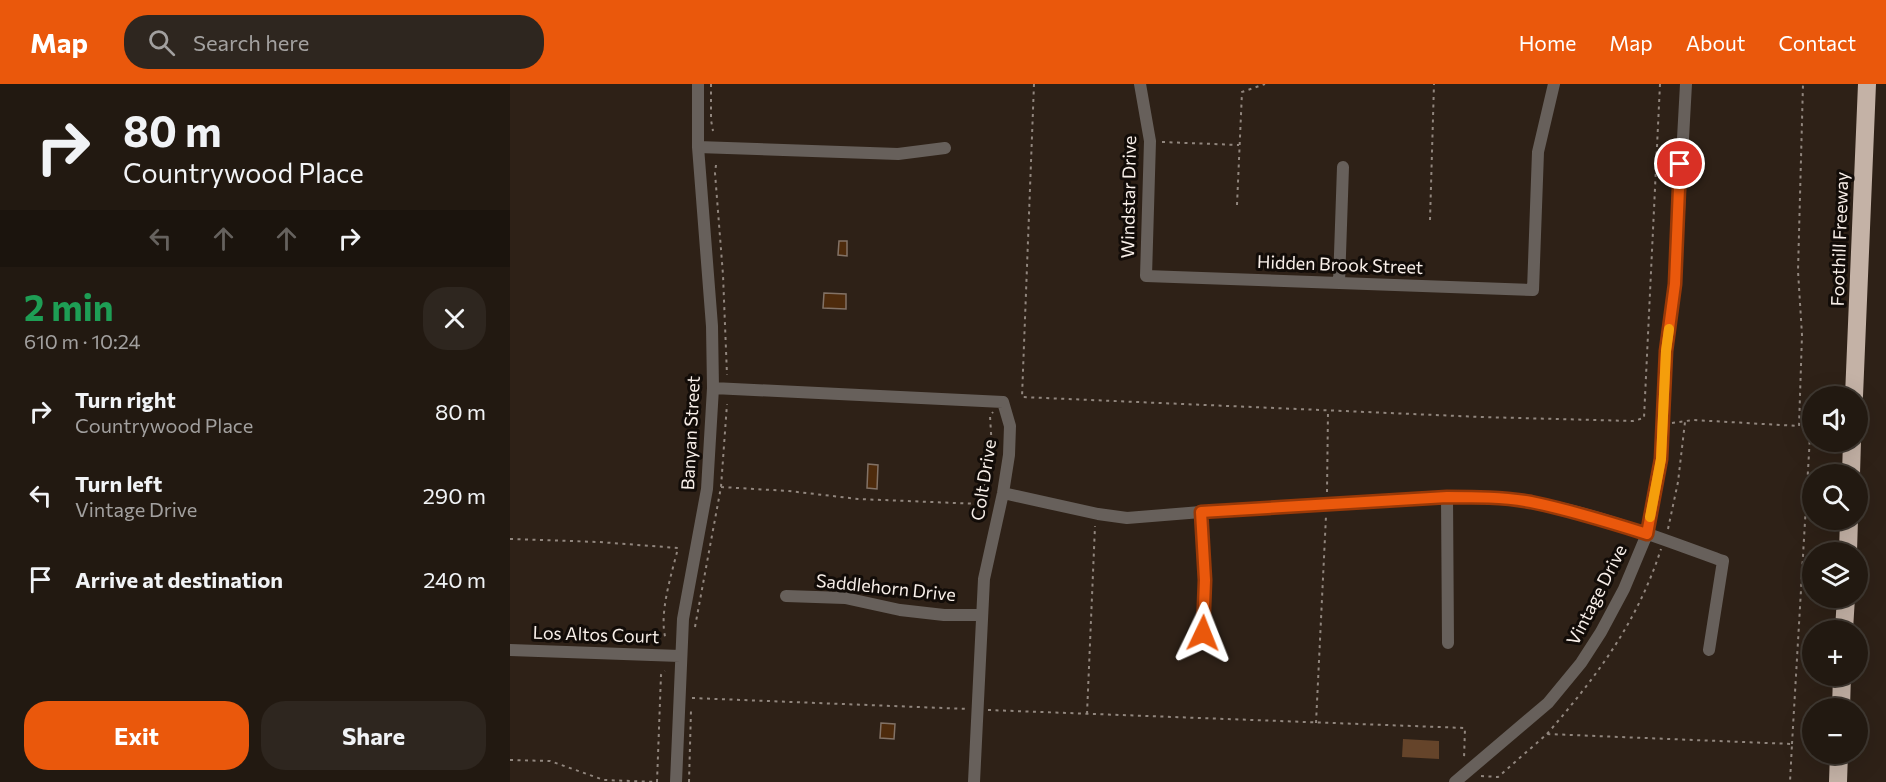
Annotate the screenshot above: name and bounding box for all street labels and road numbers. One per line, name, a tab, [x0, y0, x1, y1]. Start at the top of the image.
street label: Windstar Drive	[1116, 135, 1140, 259]
street label: Foothill Freeway	[1826, 171, 1852, 307]
street label: Hidden Brook Street	[1257, 250, 1424, 278]
street label: Banyan Street	[676, 375, 704, 491]
street label: Colt Drive	[966, 438, 1000, 522]
street label: Vintage Drive	[1561, 541, 1631, 649]
street label: Saddlehorn Drive	[815, 569, 957, 605]
street label: Los Altos Court	[532, 621, 660, 647]

